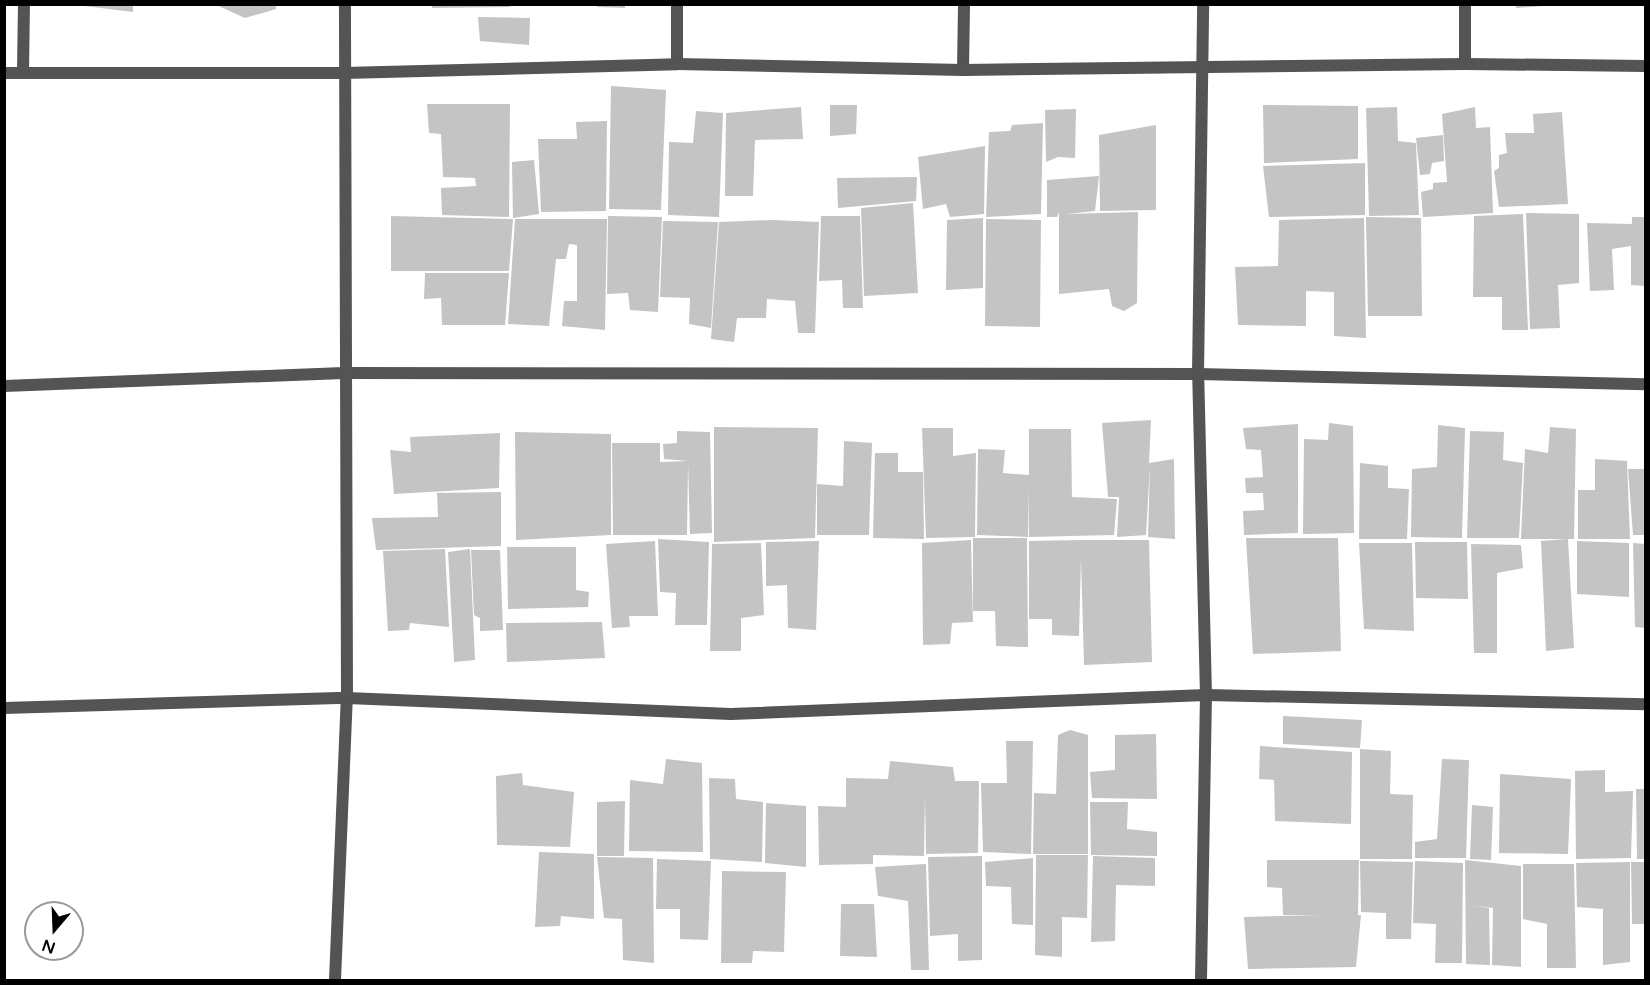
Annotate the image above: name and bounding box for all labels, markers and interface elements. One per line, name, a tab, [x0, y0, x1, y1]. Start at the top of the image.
north arrow	[24, 901, 84, 961]
text: N	[39, 935, 58, 958]

